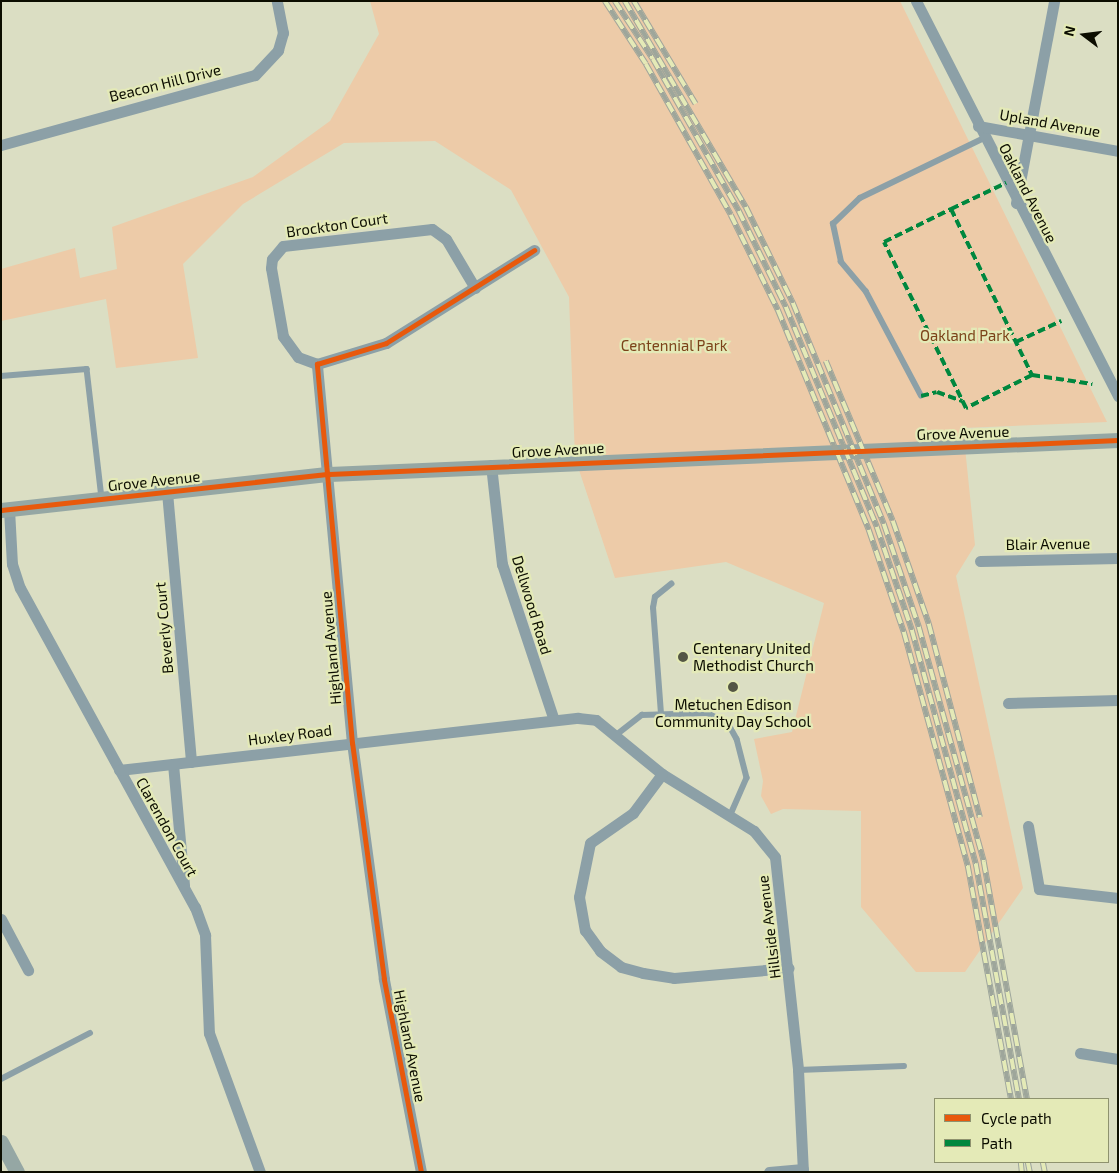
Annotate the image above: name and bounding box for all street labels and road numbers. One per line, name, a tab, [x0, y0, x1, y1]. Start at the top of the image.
street label: Beacon Hill Drive	[107, 60, 223, 106]
street label: Upland Avenue	[998, 105, 1102, 141]
street label: Oakland Avenue	[995, 140, 1061, 246]
street label: Brockton Court	[285, 209, 389, 241]
street label: Grove Avenue	[916, 422, 1010, 444]
street label: Grove Avenue	[511, 439, 605, 461]
street label: Grove Avenue	[107, 467, 201, 495]
street label: Blair Avenue	[1005, 534, 1091, 554]
street label: Dellwood Road	[508, 553, 556, 657]
street label: Beverly Court	[151, 581, 177, 675]
street label: Highland Avenue	[317, 590, 345, 706]
street label: Huxley Road	[247, 721, 333, 749]
street label: Clarendon Court	[132, 774, 202, 880]
street label: Hillside Avenue	[754, 874, 784, 980]
street label: Highland Avenue	[390, 988, 430, 1104]

